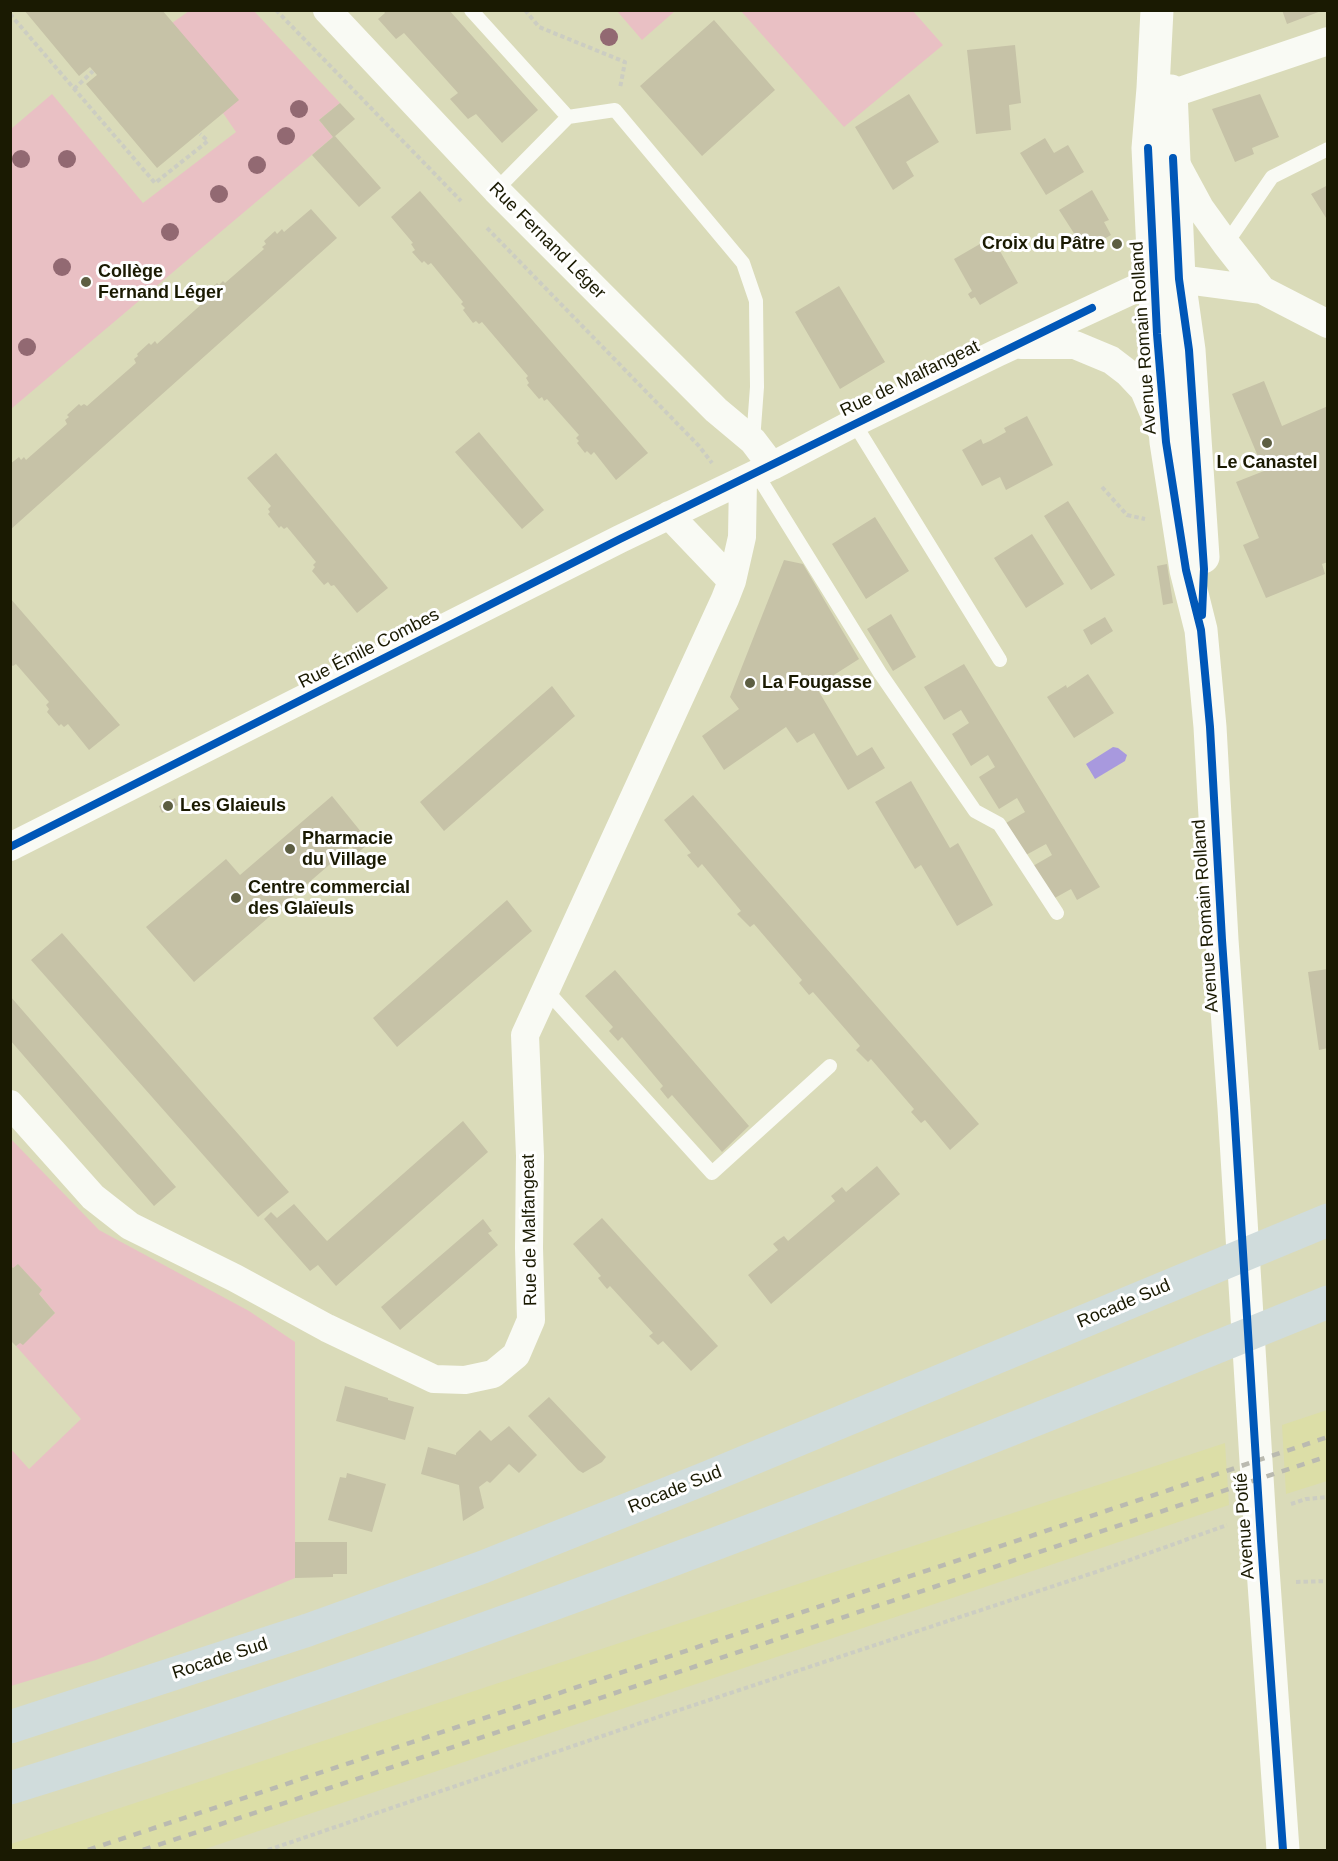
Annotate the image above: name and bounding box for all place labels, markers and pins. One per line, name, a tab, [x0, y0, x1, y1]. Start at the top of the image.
place label: Croix du Pâtre	[982, 233, 1105, 255]
marker: Croix du Pâtre	[1110, 237, 1124, 251]
place label: Collège Fernand Léger	[98, 261, 223, 304]
marker: Collège Fernand Léger	[79, 275, 93, 289]
marker: Le Canastel	[1260, 436, 1274, 450]
place label: Le Canastel	[1216, 452, 1318, 474]
place label: La Fougasse	[762, 672, 872, 694]
marker: La Fougasse	[743, 676, 757, 690]
place label: Les Glaieuls	[180, 795, 286, 817]
marker: Les Glaieuls	[161, 799, 175, 813]
place label: Pharmacie du Village	[302, 828, 393, 870]
marker: Pharmacie du Village	[283, 842, 297, 856]
place label: Centre commercial des Glaïeuls	[248, 877, 410, 920]
marker: Centre commercial des Glaïeuls	[229, 891, 243, 905]

